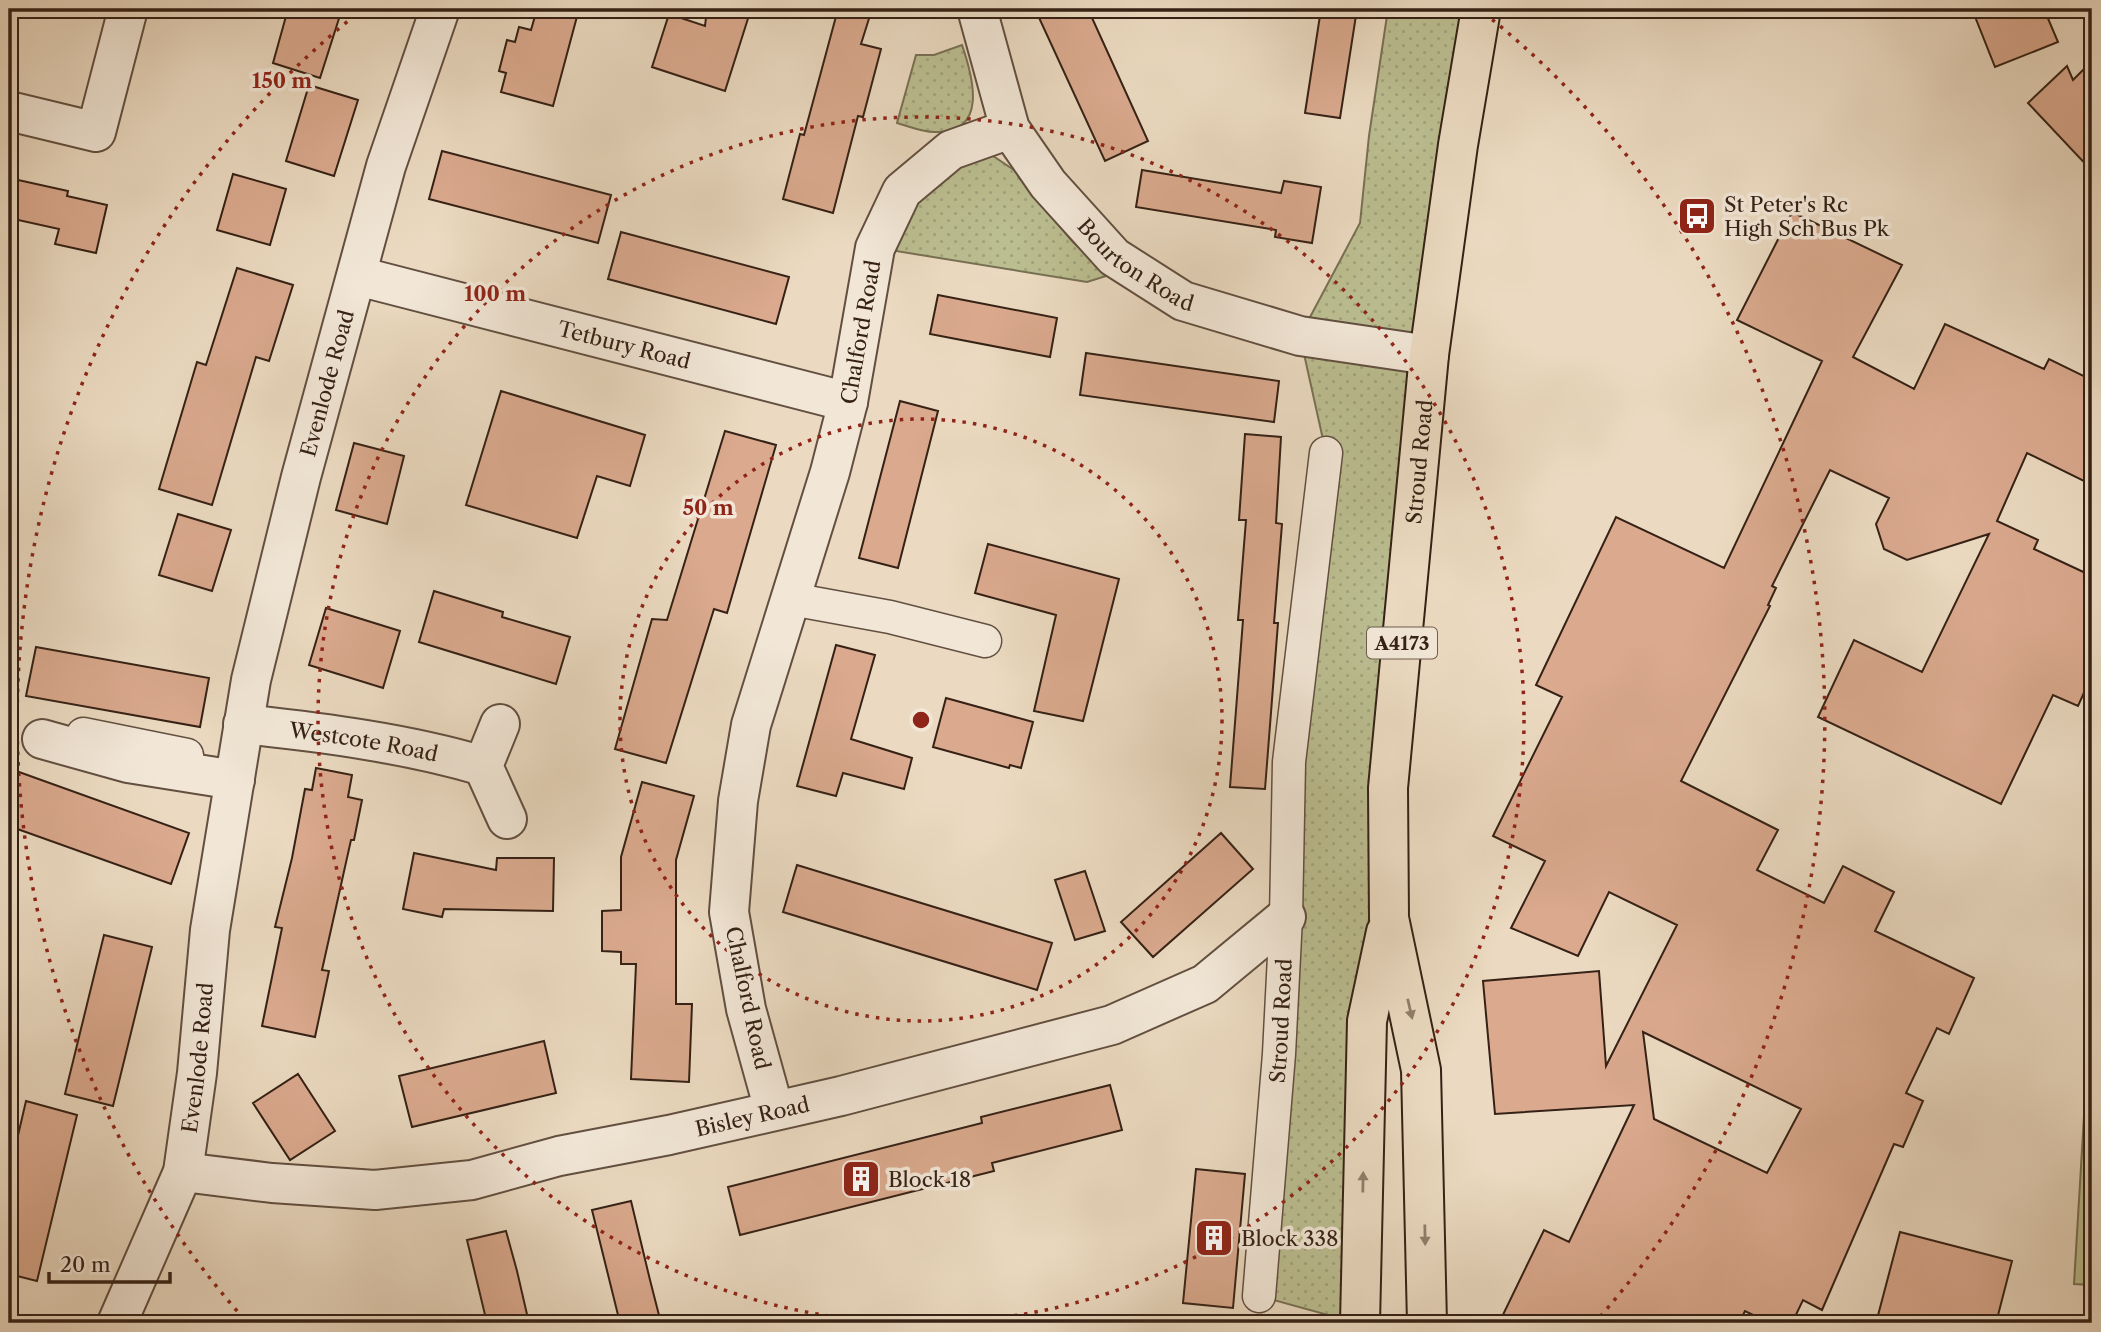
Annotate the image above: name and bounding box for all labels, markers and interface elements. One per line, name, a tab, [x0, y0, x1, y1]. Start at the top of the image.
text: 150 m	[252, 68, 312, 93]
place label: St Peter's Rc High Sch Bus Pk	[1724, 192, 1890, 241]
bus stop icon: St Peter's Rc High Sch Bus Pk	[1676, 195, 1718, 237]
street label: Bourton Road	[1073, 213, 1197, 316]
street label: Chalford Road	[835, 258, 885, 406]
text: 100 m	[464, 281, 526, 306]
street label: Evenlode Road	[295, 307, 359, 460]
street label: Tetbury Road	[555, 315, 694, 374]
street label: Stroud Road	[1401, 398, 1437, 525]
text: 50 m	[682, 495, 734, 520]
road number: A4173	[1367, 628, 1437, 658]
centre of rings	[909, 708, 933, 732]
street label: Westcote Road	[287, 717, 441, 766]
street label: Chalford Road	[721, 924, 775, 1072]
street label: Stroud Road	[1264, 958, 1296, 1084]
street label: Evenlode Road	[176, 981, 218, 1135]
one-way arrow	[1404, 998, 1415, 1020]
street label: Bisley Road	[693, 1091, 812, 1141]
building icon: Block 18	[840, 1158, 882, 1200]
place label: Block 18	[888, 1167, 971, 1192]
one-way arrow	[1357, 1170, 1369, 1192]
building icon: Block 338	[1193, 1217, 1235, 1259]
one-way arrow	[1419, 1224, 1431, 1246]
place label: Block 338	[1241, 1226, 1339, 1251]
scale bar	[49, 1241, 170, 1285]
text: 20 m	[60, 1252, 111, 1277]

